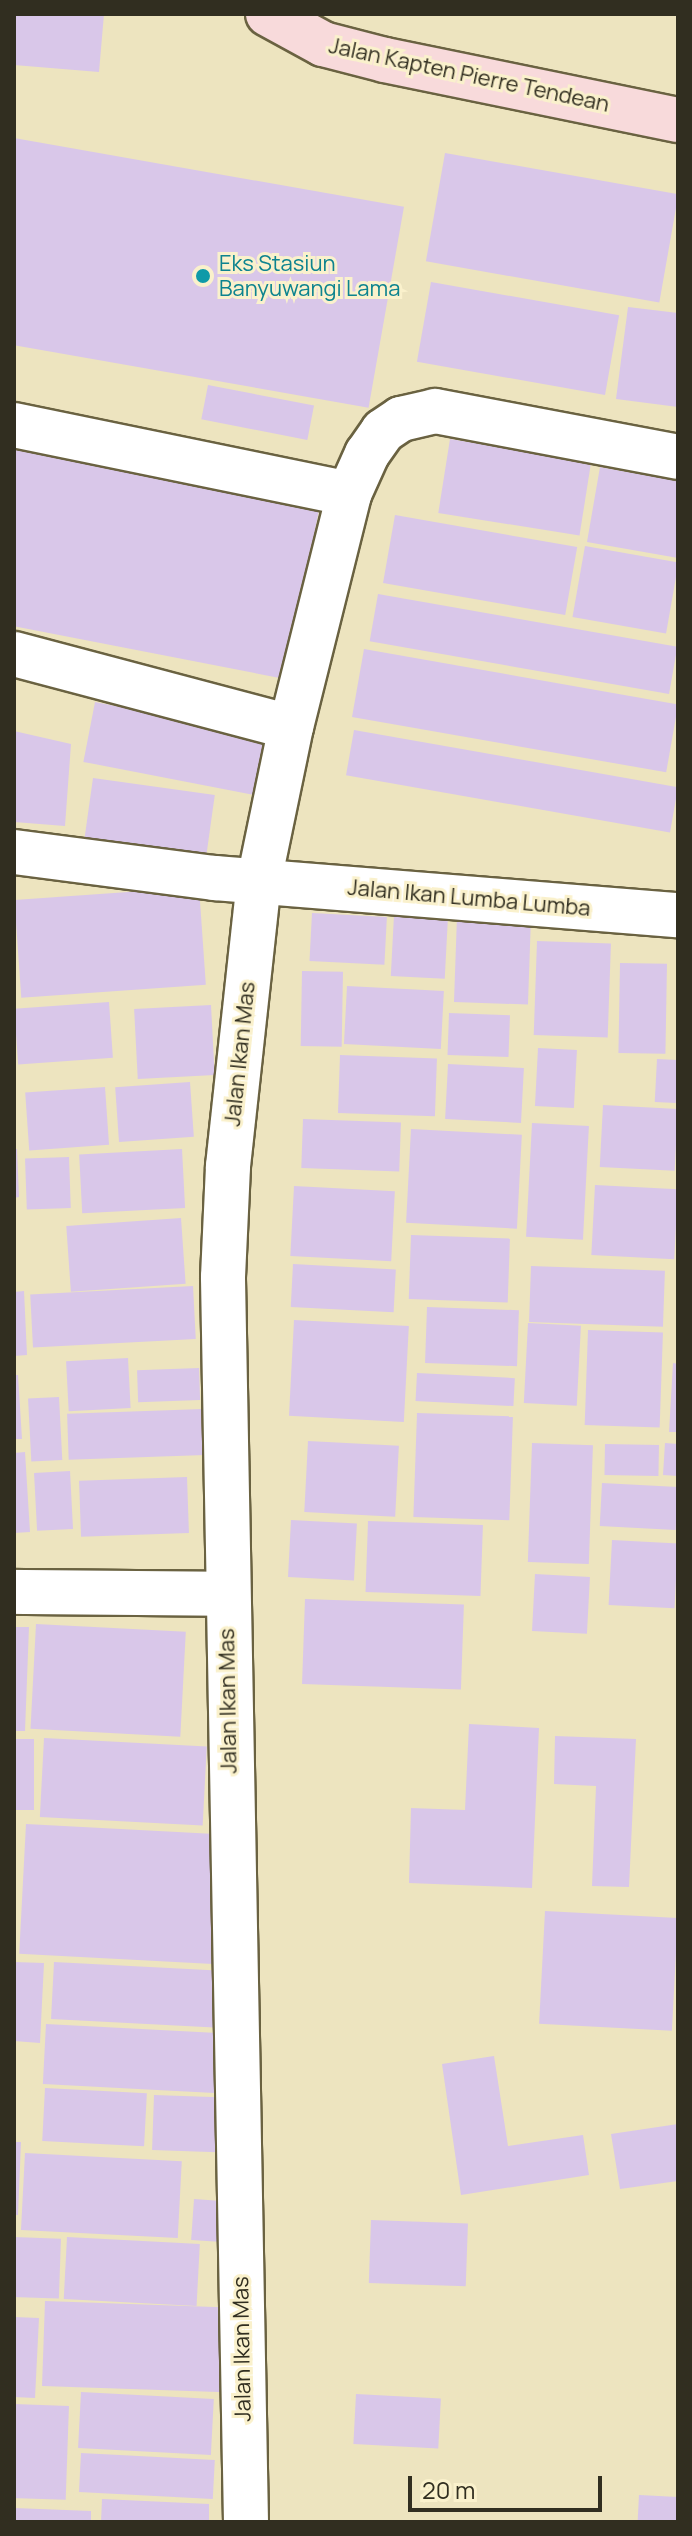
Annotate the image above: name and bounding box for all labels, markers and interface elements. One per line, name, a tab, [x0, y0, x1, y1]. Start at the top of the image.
street label: Jalan Kapten Pierre Tendean	[326, 32, 612, 118]
place label: Eks Stasiun Banyuwangi Lama	[219, 250, 400, 302]
marker: Eks Stasiun Banyuwangi Lama	[194, 267, 212, 285]
street label: Jalan Ikan Lumba Lumba	[346, 874, 592, 922]
street label: Jalan Ikan Mas	[219, 980, 261, 1128]
street label: Jalan Ikan Mas	[214, 1628, 242, 1774]
street label: Jalan Ikan Mas	[228, 2276, 256, 2422]
scale bar	[412, 2460, 606, 2510]
text: 20 m	[422, 2473, 475, 2506]

